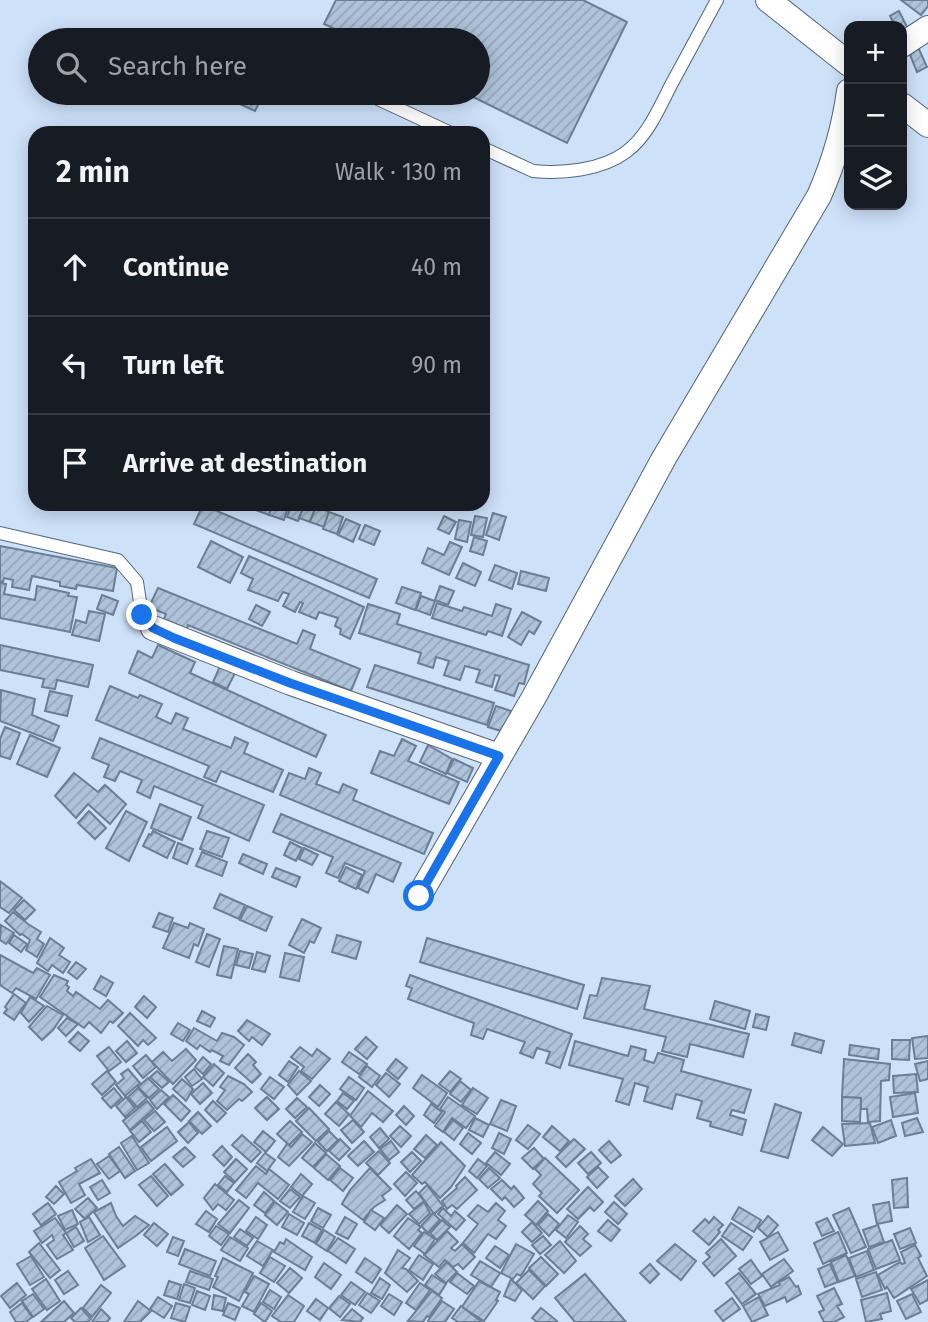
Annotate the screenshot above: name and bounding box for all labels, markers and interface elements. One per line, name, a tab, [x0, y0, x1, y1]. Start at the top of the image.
map controls	[844, 21, 907, 210]
button: +	[844, 21, 907, 84]
search box	[28, 28, 490, 105]
icon: search	[52, 48, 90, 86]
text: Search here	[108, 51, 247, 82]
button: −	[844, 84, 907, 147]
button: layers	[844, 147, 907, 210]
text: 2 min	[56, 154, 130, 190]
text: Walk · 130 m	[335, 158, 462, 186]
icon: ahead	[56, 248, 94, 286]
text: Continue	[123, 252, 229, 283]
text: 40 m	[411, 253, 462, 281]
icon: left	[56, 346, 94, 384]
text: Turn left	[123, 350, 224, 381]
text: 90 m	[411, 351, 462, 379]
icon: arrive	[56, 444, 94, 482]
text: Arrive at destination	[123, 448, 367, 479]
route end	[126, 599, 157, 630]
route start	[403, 880, 434, 911]

